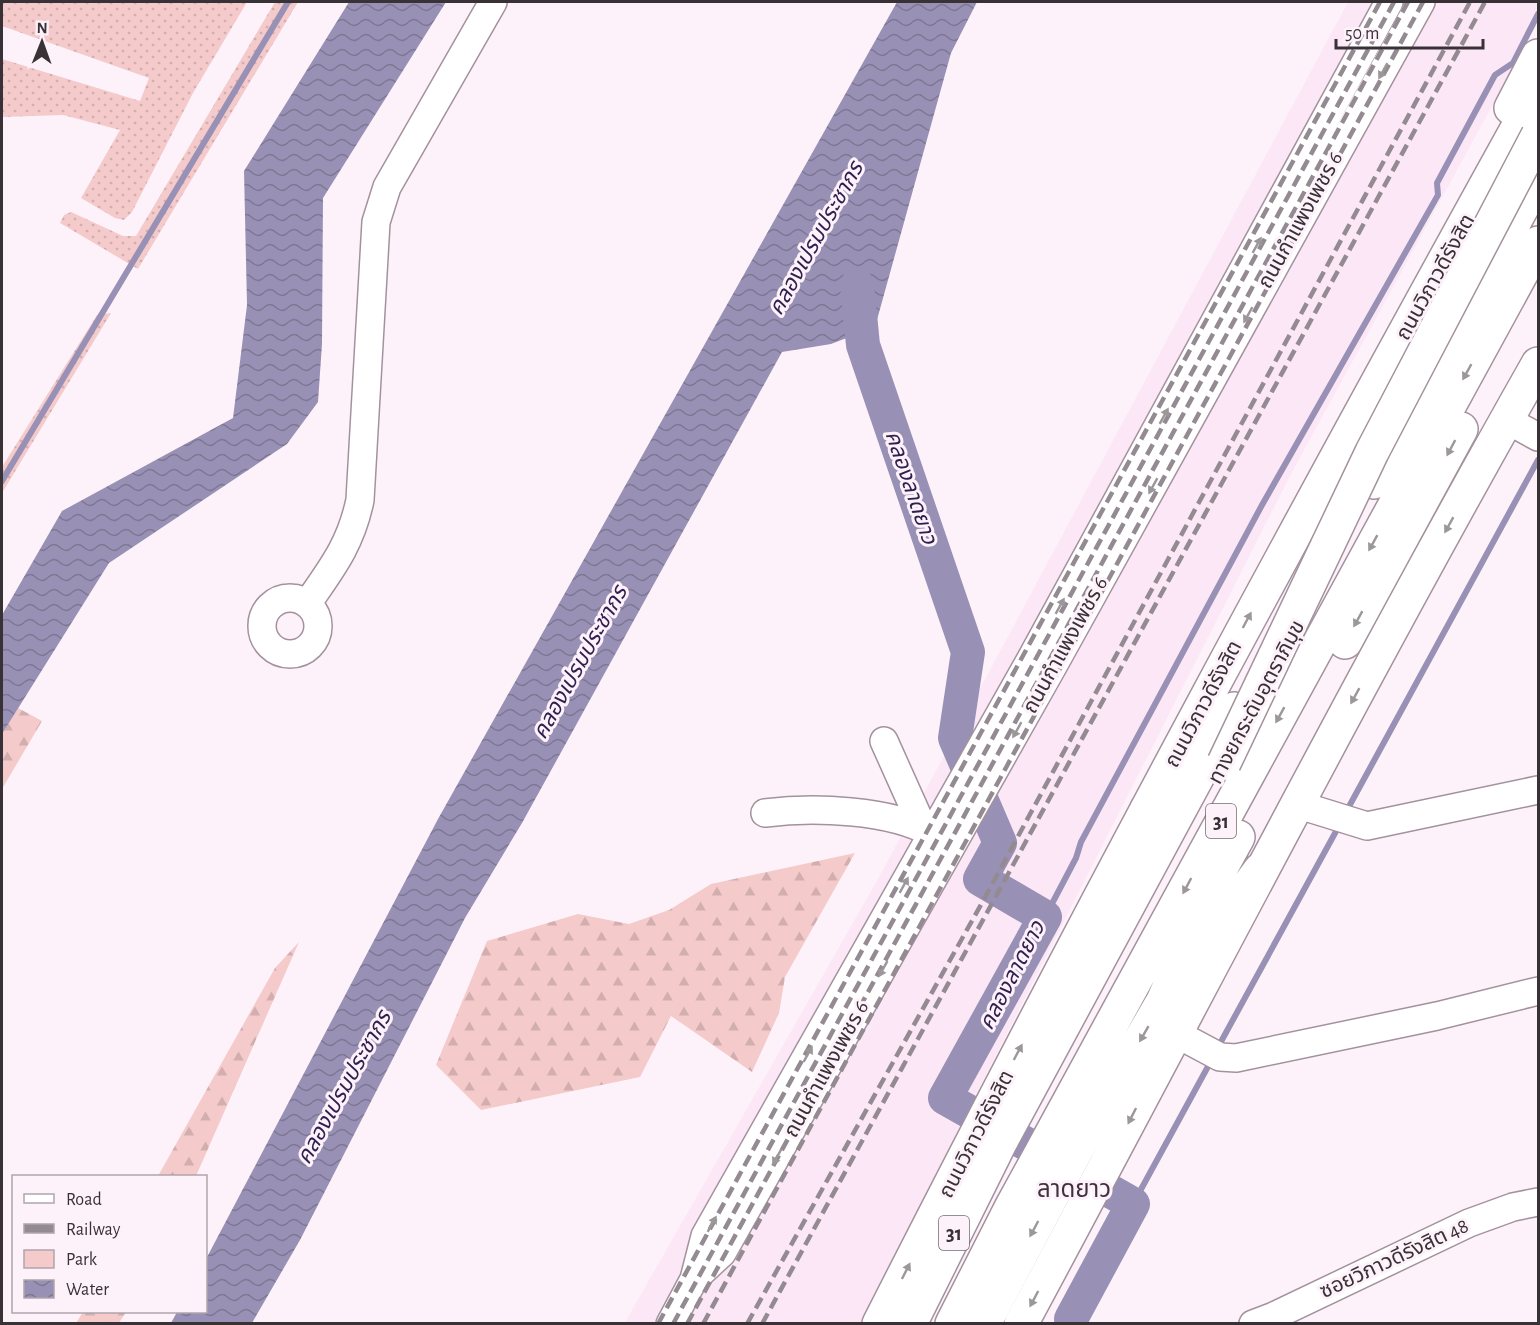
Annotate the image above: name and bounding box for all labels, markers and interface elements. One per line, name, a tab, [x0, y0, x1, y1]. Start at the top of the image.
north arrow	[12, 12, 72, 72]
scale bar	[1336, 12, 1483, 50]
text: N	[37, 20, 48, 36]
text: 50 m	[1345, 25, 1379, 43]
one-way arrow	[1378, 63, 1388, 80]
street label: ถนนกำแพงเพชร 6	[1254, 148, 1347, 292]
water label: คลองเปรมประชากร	[765, 156, 868, 318]
street label: ถนนวิภาวดีรังสิต	[1391, 210, 1479, 344]
one-way arrow	[1252, 236, 1262, 253]
one-way arrow	[1243, 307, 1253, 324]
one-way arrow	[1462, 364, 1472, 381]
one-way arrow	[1159, 408, 1169, 425]
water label: คลองลาดยาว	[881, 428, 941, 548]
one-way arrow	[1446, 439, 1456, 456]
one-way arrow	[1148, 477, 1158, 494]
one-way arrow	[1444, 517, 1454, 534]
one-way arrow	[1368, 535, 1378, 552]
street label: ถนนกำแพงเพชร 6	[1019, 573, 1112, 717]
water label: คลองเปรมประชากร	[529, 580, 632, 742]
one-way arrow	[1055, 597, 1065, 614]
one-way arrow	[1242, 611, 1252, 628]
one-way arrow	[1353, 611, 1363, 628]
street label: ทางยกระดับอุตราภิมุข	[1204, 617, 1310, 788]
street label: ถนนวิภาวดีรังสิต	[1160, 637, 1246, 771]
one-way arrow	[1350, 688, 1360, 705]
one-way arrow	[1275, 706, 1285, 723]
one-way arrow	[1012, 722, 1022, 739]
road number: 31	[1206, 804, 1236, 838]
one-way arrow	[899, 876, 909, 893]
one-way arrow	[1182, 878, 1192, 895]
water label: คลองลาดยาว	[975, 917, 1049, 1033]
one-way arrow	[878, 961, 888, 978]
street label: ถนนกำแพงเพชร 6	[780, 997, 873, 1141]
water label: คลองเปรมประชากร	[293, 1005, 396, 1167]
one-way arrow	[1139, 1026, 1149, 1043]
one-way arrow	[1013, 1044, 1023, 1061]
one-way arrow	[803, 1046, 813, 1063]
street label: ถนนวิภาวดีรังสิต	[934, 1067, 1018, 1201]
one-way arrow	[1127, 1108, 1137, 1125]
one-way arrow	[771, 1149, 782, 1165]
legend	[12, 1175, 207, 1313]
district label: ลาดยาว	[1037, 1178, 1111, 1202]
text: Road	[66, 1191, 102, 1209]
street label: ซอยวิภาวดีรังสิต 48	[1316, 1214, 1472, 1302]
one-way arrow	[707, 1215, 717, 1232]
road number: 31	[939, 1216, 969, 1250]
text: Railway	[66, 1221, 121, 1239]
one-way arrow	[1029, 1221, 1039, 1238]
text: Park	[66, 1251, 98, 1269]
one-way arrow	[901, 1263, 910, 1280]
text: Water	[66, 1281, 109, 1299]
one-way arrow	[1029, 1291, 1039, 1308]

